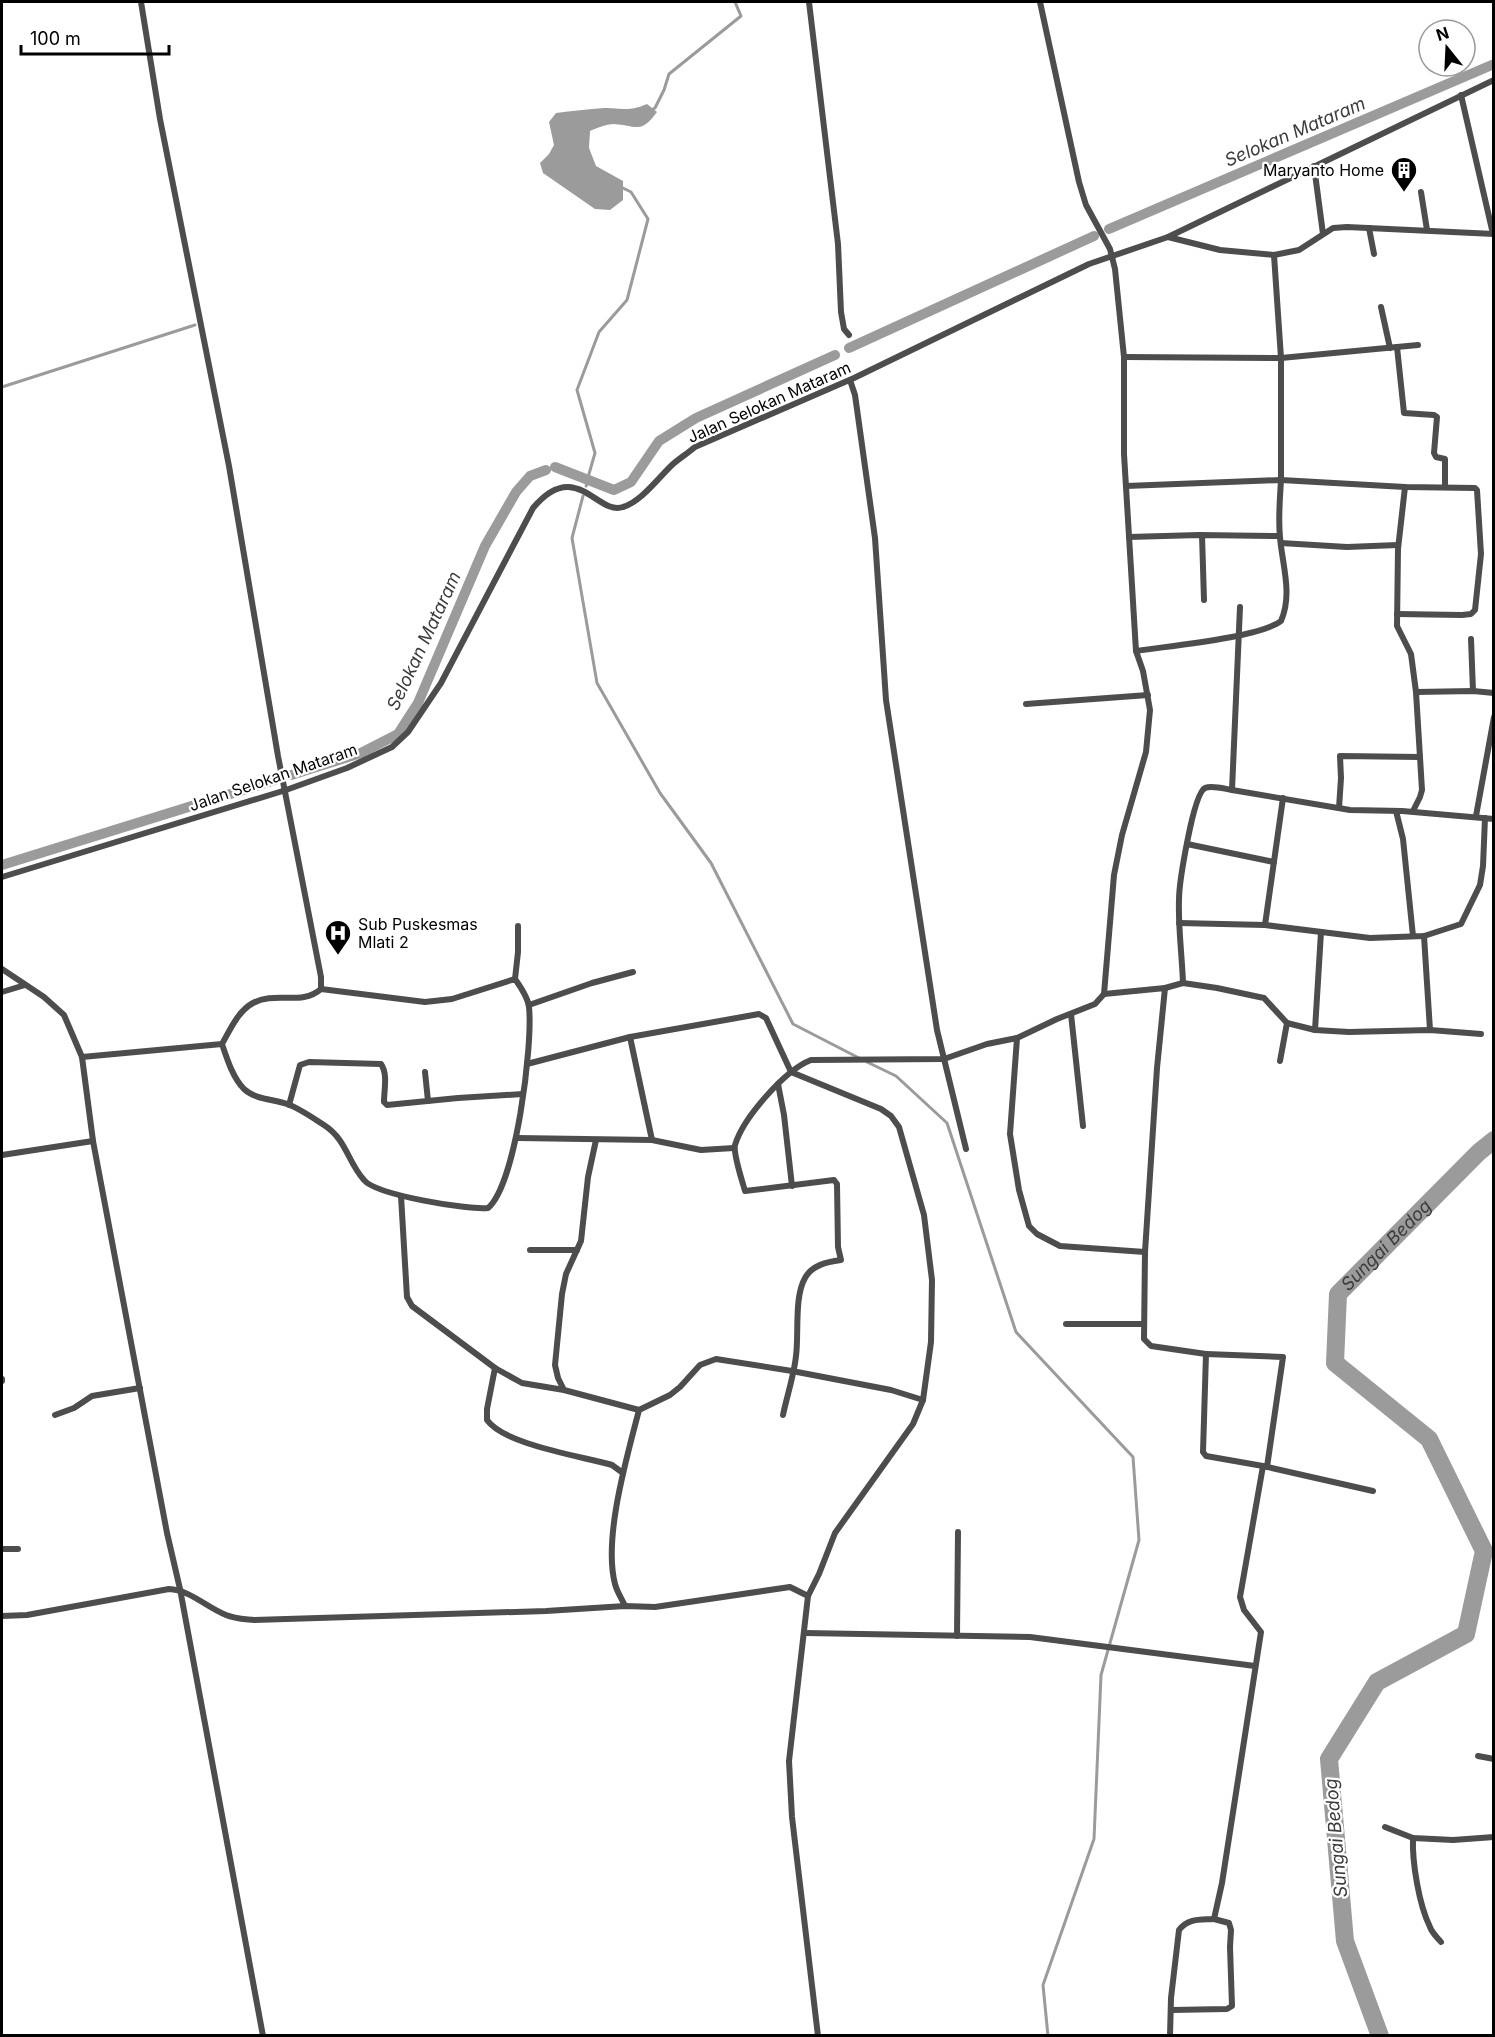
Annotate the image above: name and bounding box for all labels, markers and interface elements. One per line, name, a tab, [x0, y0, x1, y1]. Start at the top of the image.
scale bar	[21, 18, 170, 56]
north arrow	[1417, 18, 1477, 78]
text: N	[1433, 22, 1451, 45]
text: 100 m	[30, 28, 81, 49]
water label: Selokan Mataram	[1221, 92, 1368, 171]
building icon: Maryanto Home	[1389, 155, 1419, 193]
place label: Maryanto Home	[1263, 160, 1384, 180]
street label: Jalan Selokan Mataram	[684, 357, 854, 447]
water label: Selokan Mataram	[382, 568, 465, 714]
street label: Jalan Selokan Mataram	[186, 739, 360, 815]
place label: Sub Puskesmas Mlati 2	[358, 914, 478, 952]
hospital icon: Sub Puskesmas Mlati 2	[323, 918, 353, 956]
water label: Sungai Bedog	[1336, 1195, 1435, 1295]
water label: Sungai Bedog	[1320, 1778, 1351, 1898]

